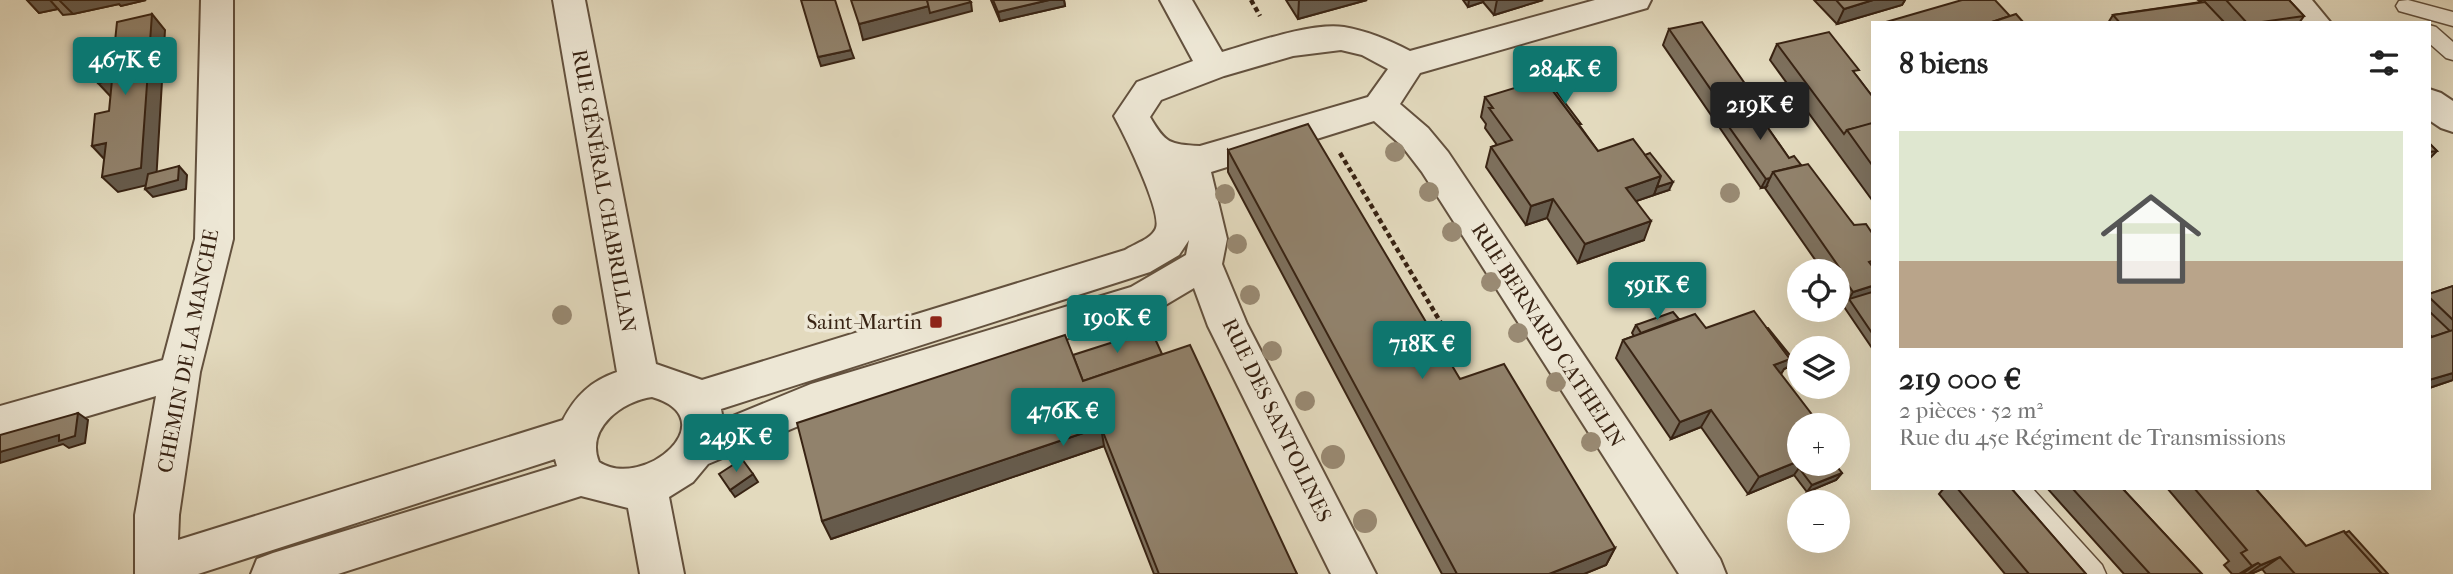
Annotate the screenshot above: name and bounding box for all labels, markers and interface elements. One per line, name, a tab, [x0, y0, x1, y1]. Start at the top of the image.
pin: 467K €	[68, 38, 182, 97]
icon: filters	[2365, 44, 2403, 82]
text: 467K €	[89, 46, 161, 73]
pin: 284K €	[1508, 46, 1622, 106]
text: 8 biens	[1899, 46, 1988, 81]
street label: RUE GÉNÉRAL CHABRILLAN	[567, 48, 641, 334]
text: 284K €	[1529, 55, 1601, 82]
pin: 219K €	[1703, 82, 1817, 142]
text: 219K €	[1726, 91, 1794, 118]
icon: home	[2088, 176, 2214, 302]
street label: RUE BERNARD CATHELIN	[1467, 219, 1630, 452]
street label: CHEMIN DE LA MANCHE	[153, 227, 223, 475]
map controls	[1787, 259, 1850, 553]
button: locate	[1787, 259, 1850, 322]
pin: 591K €	[1600, 262, 1714, 322]
text: 591K €	[1624, 271, 1690, 298]
pin: 190K €	[1060, 296, 1174, 355]
text: 190K €	[1083, 304, 1151, 331]
place label: Saint-Martin	[806, 310, 922, 334]
marker: Saint-Martin	[928, 314, 944, 330]
street label: RUE DES SANTOLINES	[1217, 314, 1337, 526]
pin: 718K €	[1365, 322, 1479, 381]
text: 718K €	[1389, 330, 1455, 357]
button: layers	[1787, 336, 1850, 399]
text: 219 000 €	[1899, 362, 2021, 397]
pin: 476K €	[1006, 388, 1120, 448]
text: 476K €	[1027, 397, 1099, 424]
text: 2 pièces · 52 m²	[1899, 397, 2043, 424]
button: +	[1787, 413, 1850, 476]
pin: 249K €	[679, 414, 793, 474]
text: 249K €	[700, 423, 772, 450]
text: Rue du 45e Régiment de Transmissions	[1899, 424, 2286, 451]
button: −	[1787, 490, 1850, 553]

